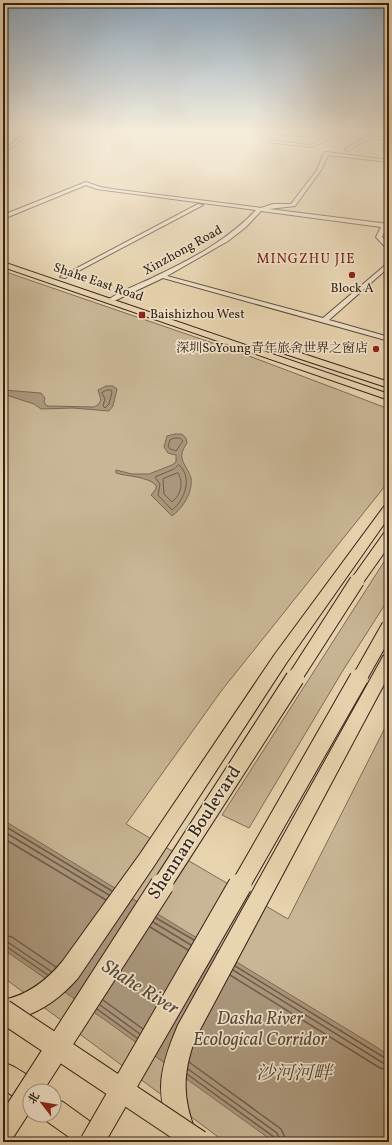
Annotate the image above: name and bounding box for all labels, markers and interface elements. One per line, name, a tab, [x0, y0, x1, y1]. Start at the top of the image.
street label: Xinzhong Road	[140, 222, 226, 280]
district label: MINGZHU JIE	[256, 250, 356, 269]
street label: Shahe East Road	[50, 259, 146, 307]
marker: Block A	[347, 270, 357, 280]
place label: Block A	[330, 280, 374, 298]
place label: Baishizhou West	[150, 306, 245, 324]
marker: Baishizhou West	[137, 310, 147, 320]
place label: 深圳SoYoung青年旅舍世界之窗店	[176, 340, 368, 358]
marker: 深圳SoYoung青年旅舍世界之窗店	[371, 344, 381, 354]
street label: Shennan Boulevard	[142, 761, 248, 905]
water label: Shahe River	[96, 954, 184, 1022]
park label: Dasha River Ecological Corridor	[193, 1007, 327, 1053]
water label: 沙河河畔	[256, 1061, 335, 1087]
north arrow	[22, 1083, 62, 1123]
text: 北	[25, 1090, 44, 1107]

